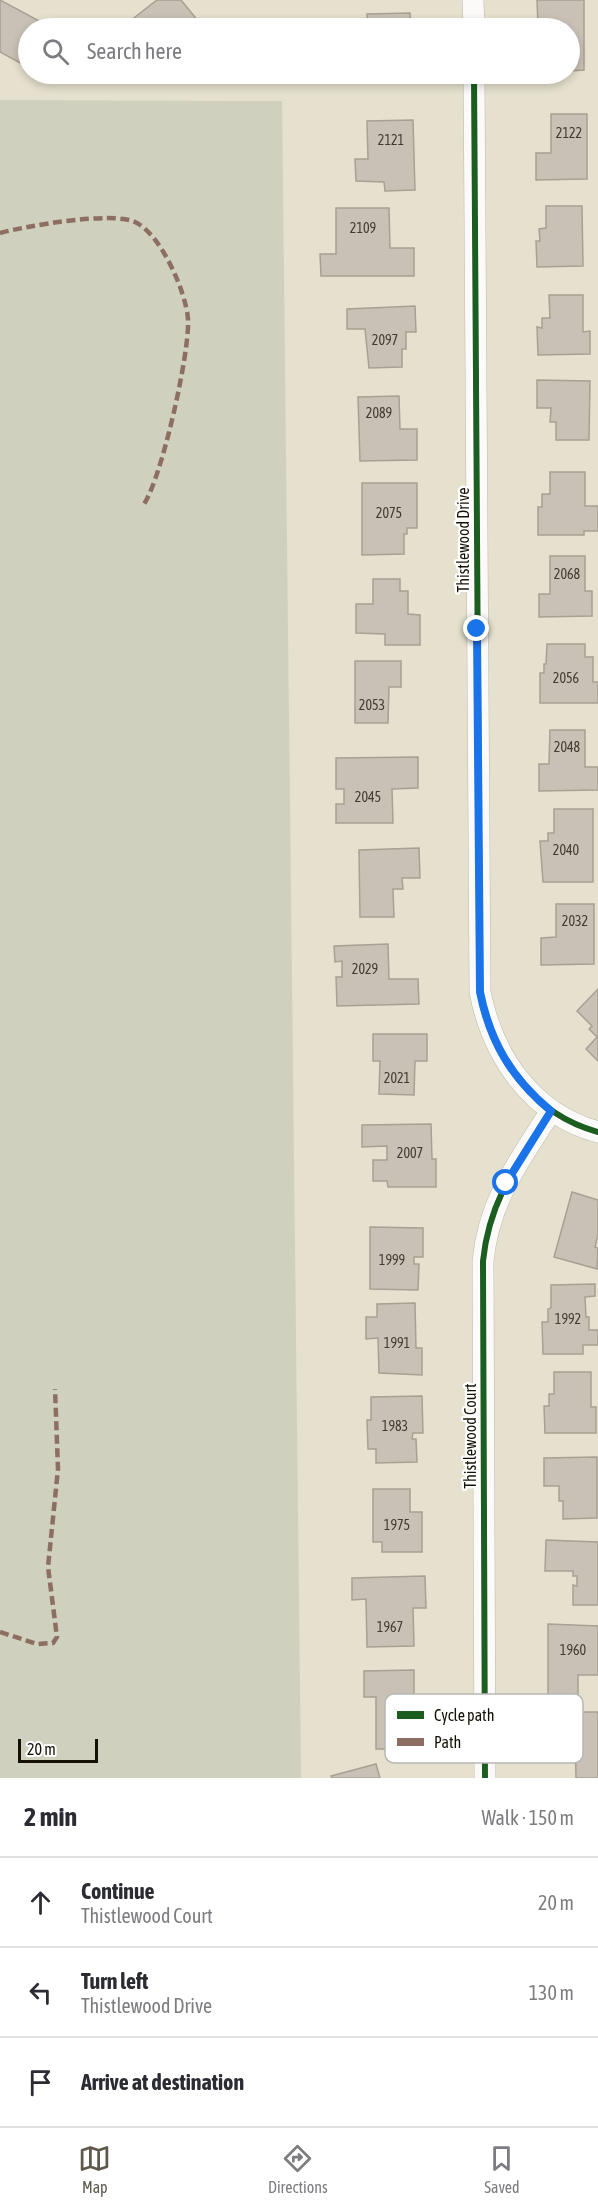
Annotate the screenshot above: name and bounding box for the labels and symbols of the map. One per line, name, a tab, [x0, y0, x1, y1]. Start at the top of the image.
house number: 2122	[556, 125, 582, 141]
house number: 2121	[378, 132, 404, 148]
house number: 2109	[350, 220, 376, 236]
house number: 2097	[372, 332, 398, 348]
house number: 2089	[366, 405, 392, 421]
street label: Thistlewood Drive	[454, 488, 472, 592]
house number: 2075	[376, 505, 402, 521]
house number: 2068	[554, 566, 581, 582]
route end	[463, 615, 489, 641]
house number: 2056	[553, 670, 580, 686]
house number: 2053	[359, 697, 385, 713]
house number: 2048	[554, 739, 581, 755]
house number: 2045	[355, 789, 381, 805]
house number: 2040	[553, 842, 580, 858]
house number: 2032	[562, 913, 588, 929]
house number: 2029	[352, 961, 378, 977]
house number: 2021	[384, 1070, 410, 1086]
house number: 2007	[397, 1145, 423, 1161]
route start	[492, 1169, 518, 1195]
house number: 1999	[379, 1252, 405, 1268]
house number: 1992	[555, 1311, 581, 1327]
house number: 1991	[384, 1335, 410, 1351]
street label: Thistlewood Court	[461, 1383, 479, 1489]
house number: 1983	[382, 1418, 408, 1434]
house number: 1975	[384, 1517, 410, 1533]
house number: 1967	[377, 1619, 403, 1635]
house number: 1960	[560, 1642, 587, 1658]
legend	[385, 1694, 583, 1763]
text: Cycle path	[434, 1706, 494, 1725]
text: Path	[434, 1733, 461, 1751]
scale bar	[18, 1736, 98, 1764]

